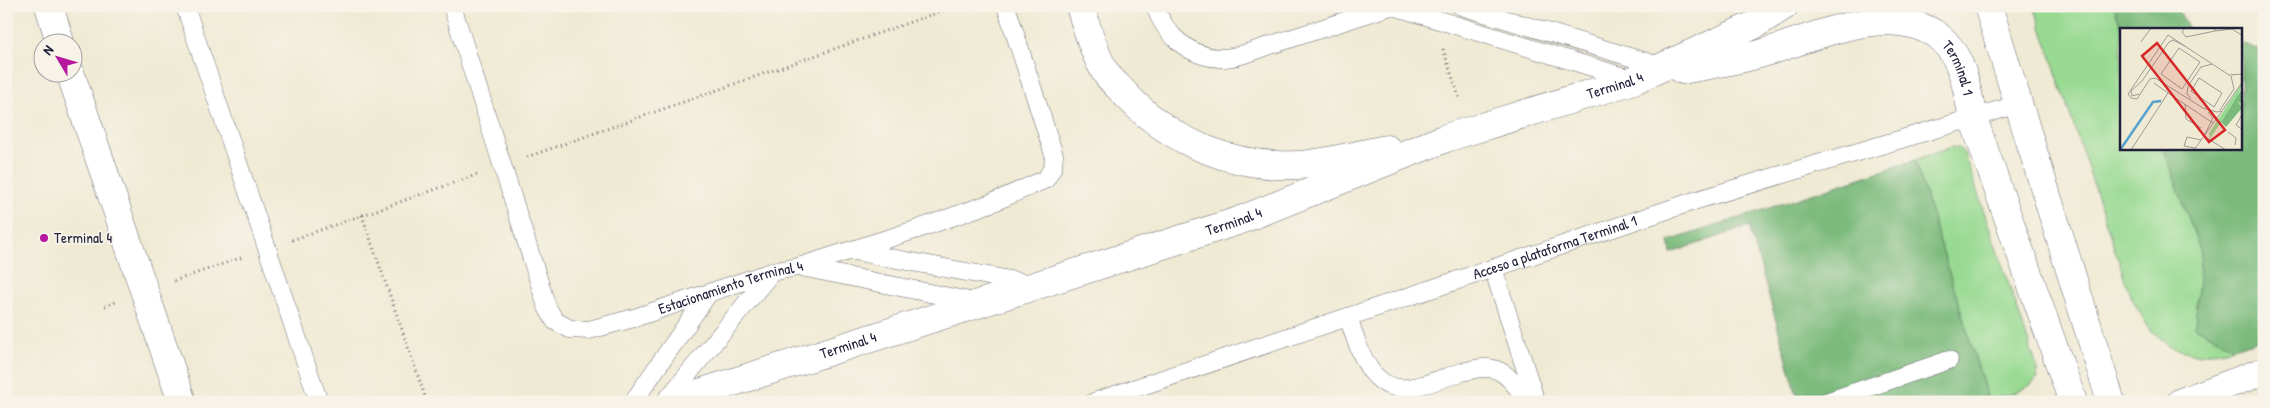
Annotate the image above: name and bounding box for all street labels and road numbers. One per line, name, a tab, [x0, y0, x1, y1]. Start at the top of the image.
street label: Terminal 1	[1938, 35, 1979, 97]
street label: Terminal 4	[1584, 66, 1647, 104]
street label: Terminal 4	[1203, 201, 1265, 241]
street label: Acceso a plataforma Terminal 1	[1470, 210, 1639, 284]
street label: Estacionamiento Terminal 4	[655, 255, 806, 319]
street label: Terminal 4	[817, 326, 879, 364]

